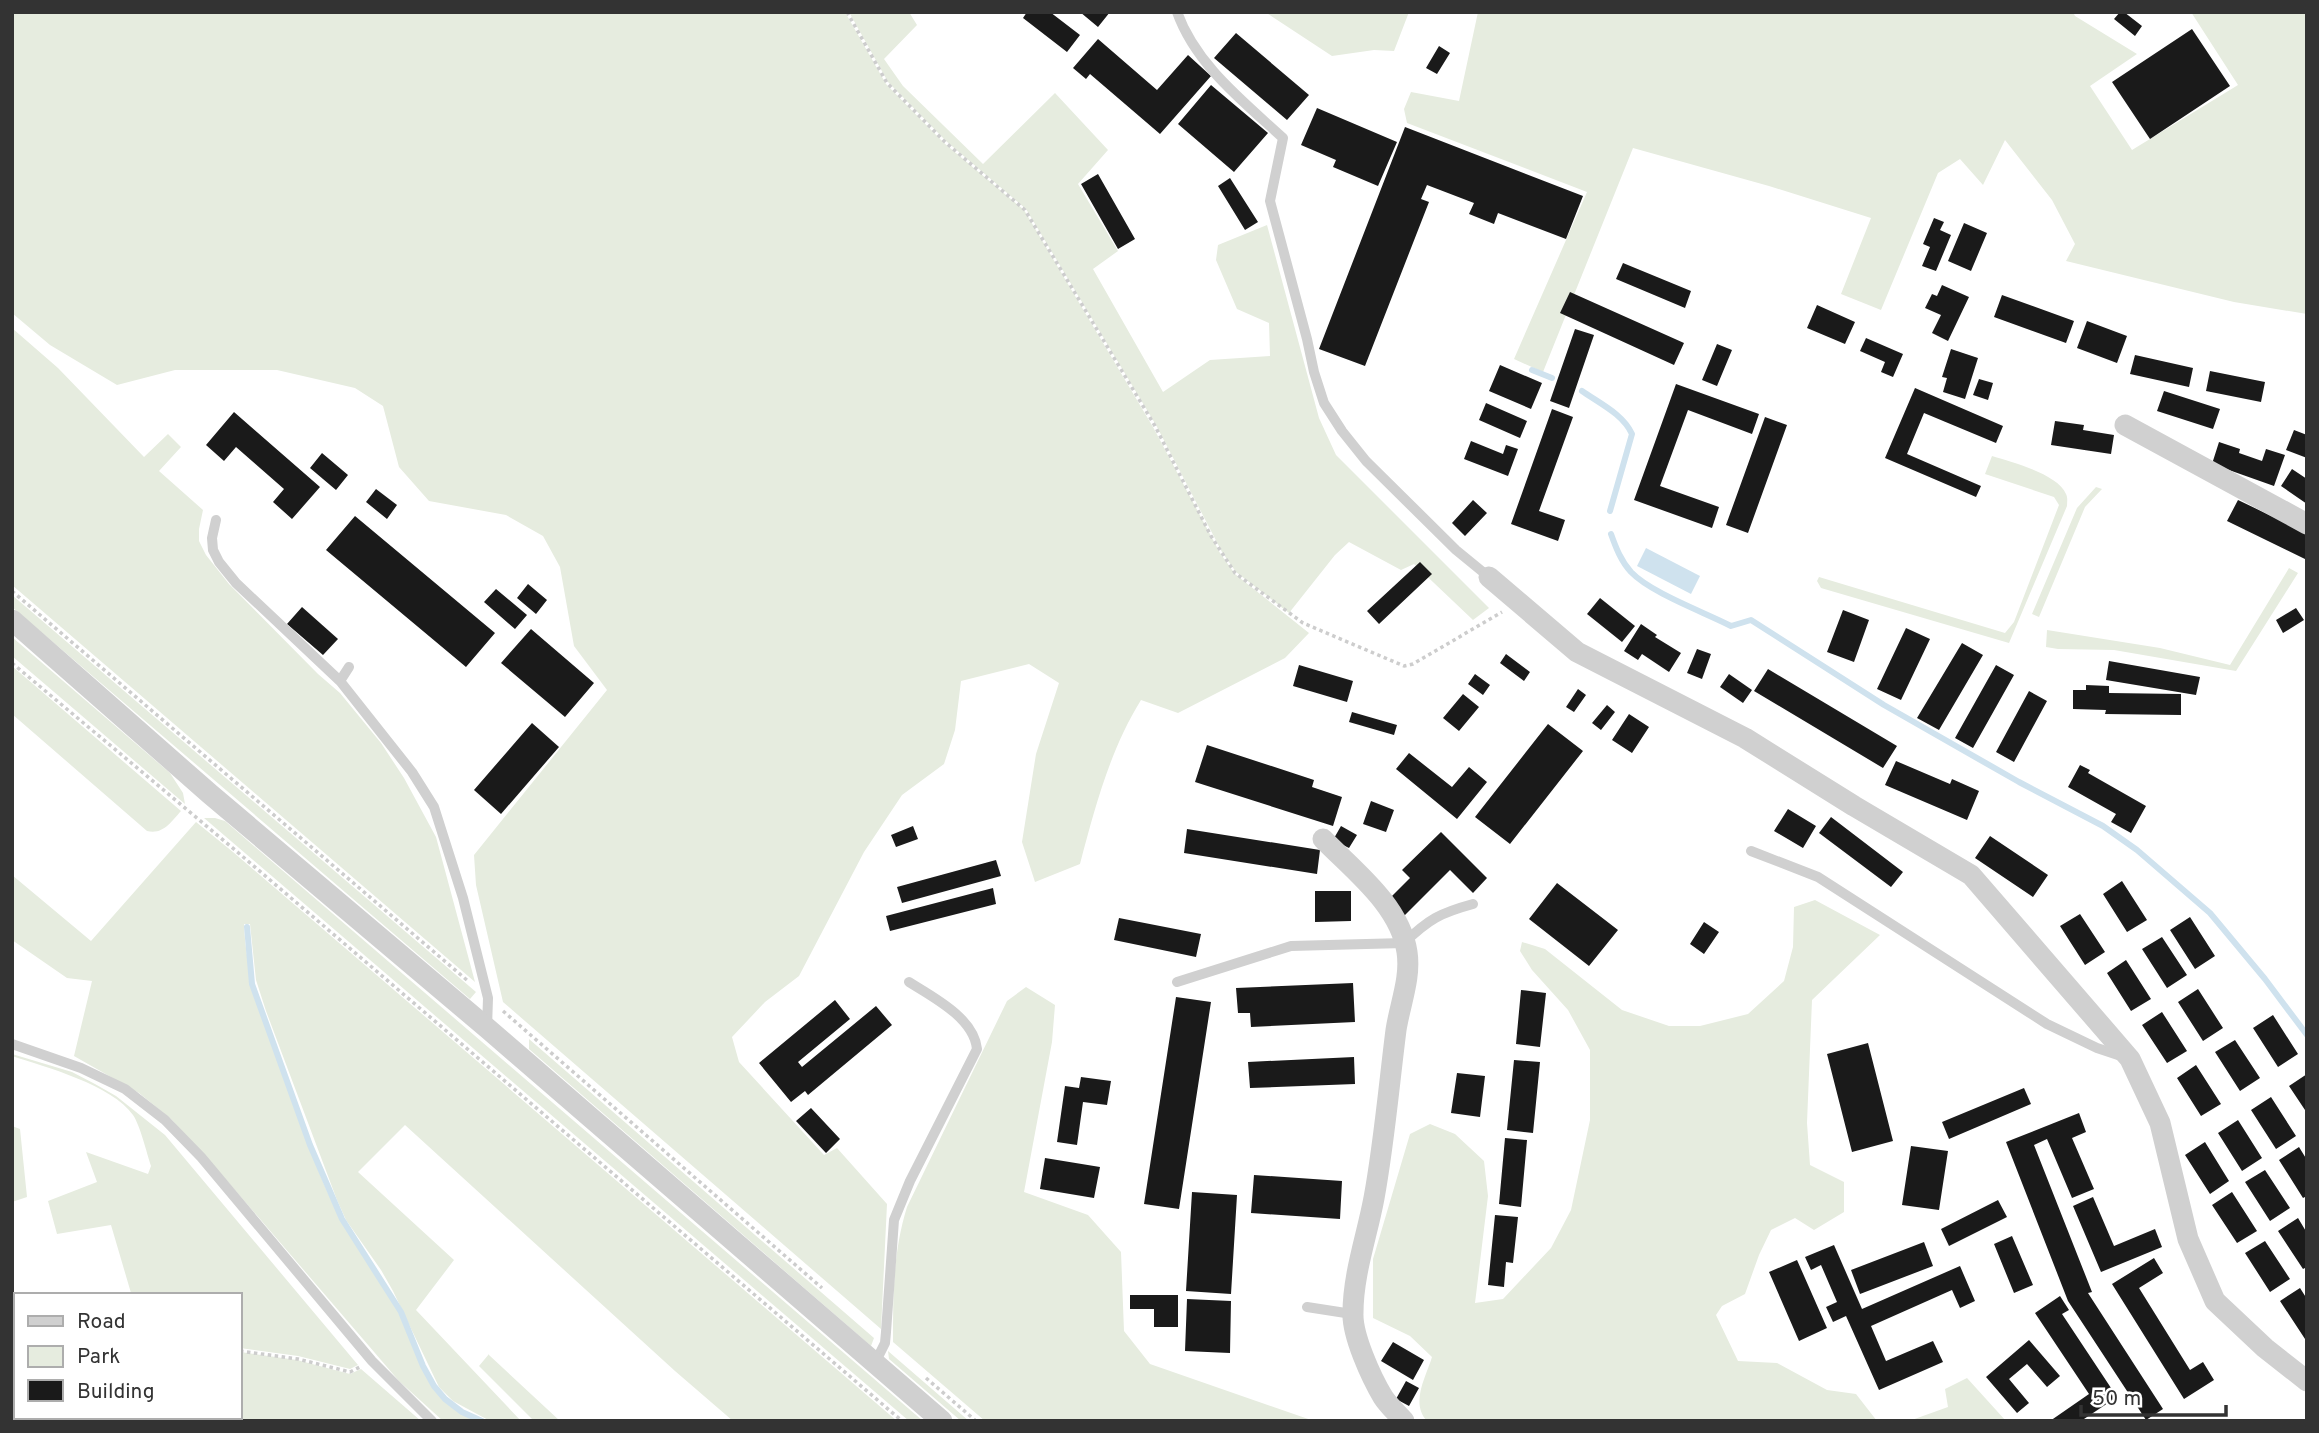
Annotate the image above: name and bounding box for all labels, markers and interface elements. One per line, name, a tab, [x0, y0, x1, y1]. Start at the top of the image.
legend	[14, 1293, 242, 1419]
text: Road	[77, 1309, 126, 1336]
text: Park	[77, 1344, 120, 1371]
scale bar	[2081, 1374, 2226, 1418]
text: Building	[77, 1379, 155, 1406]
text: 50 m	[2092, 1386, 2141, 1413]

